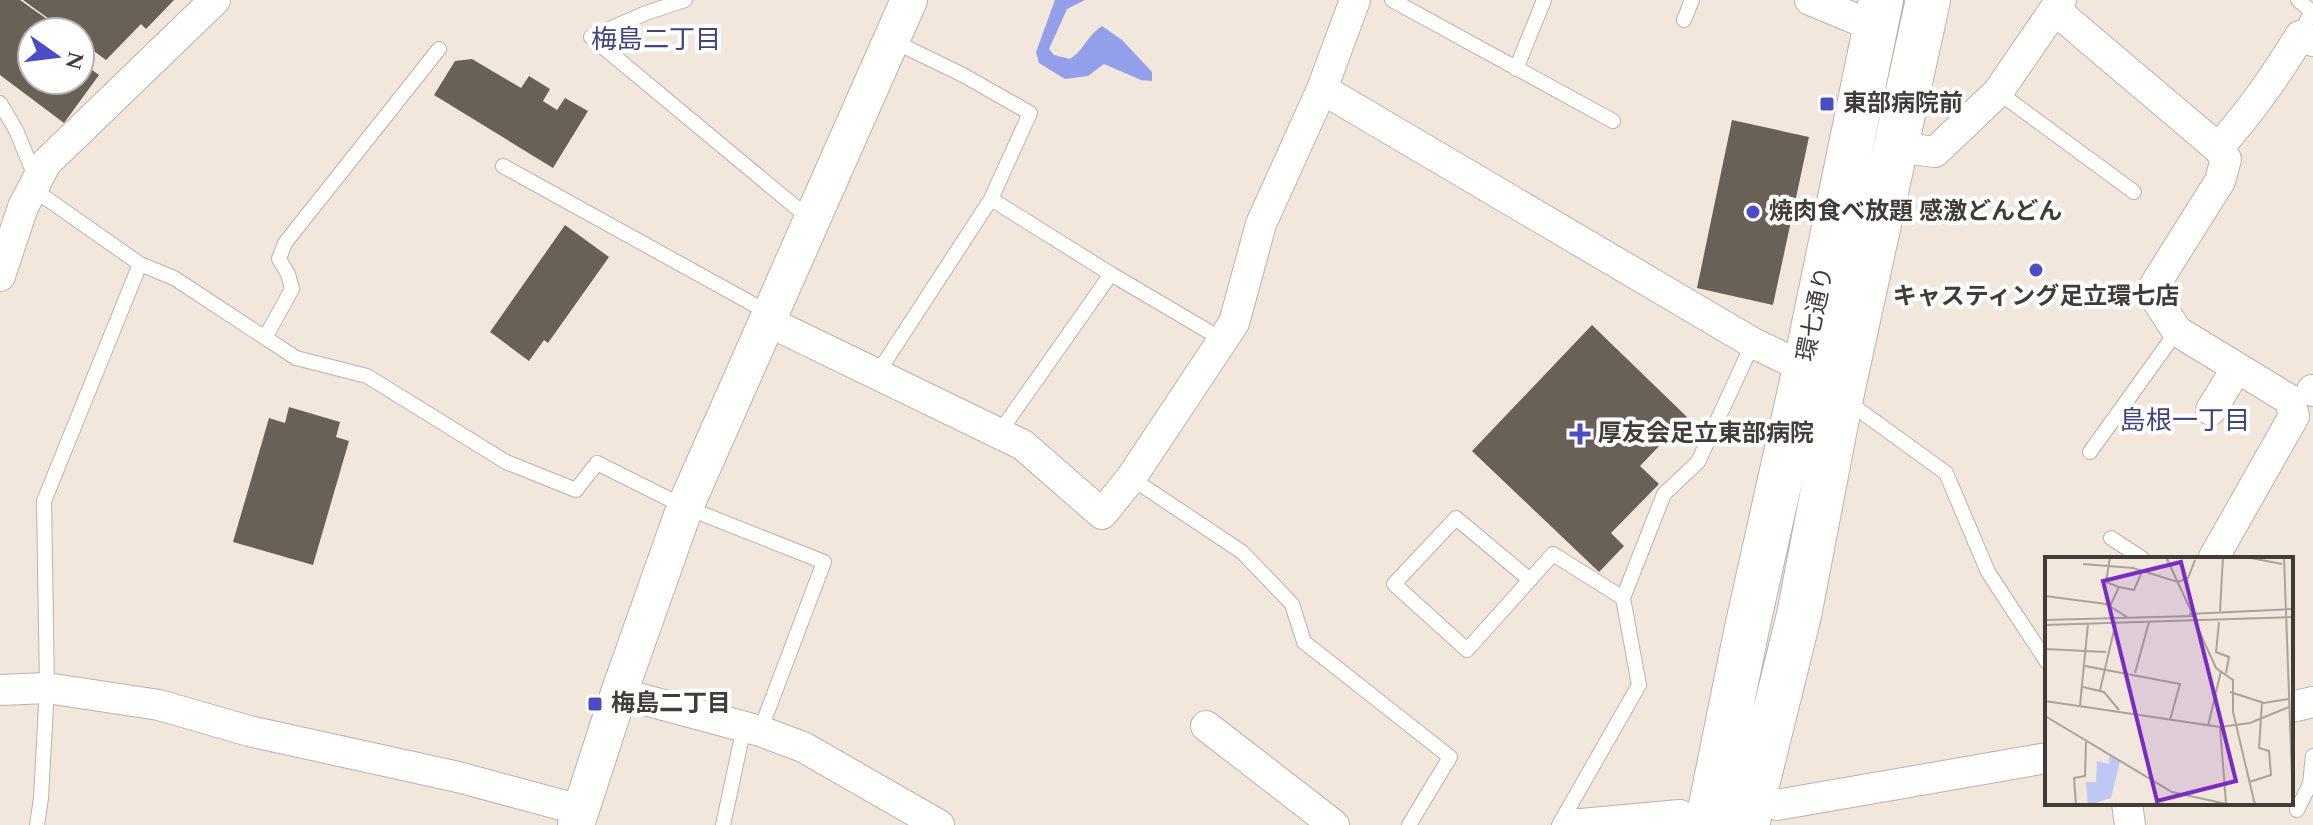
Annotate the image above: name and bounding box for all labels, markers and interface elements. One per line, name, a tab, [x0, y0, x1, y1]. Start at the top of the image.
north arrow	[16, 16, 96, 96]
district label: 梅島二丁目	[591, 20, 721, 60]
text: N	[56, 48, 92, 73]
place label: 東部病院前	[1843, 86, 1963, 122]
marker: 東部病院前	[1818, 95, 1836, 113]
place label: 焼肉食べ放題 感激どんどん	[1769, 194, 2062, 230]
marker: 焼肉食べ放題 感激どんどん	[1744, 203, 1762, 221]
marker: キャスティング足立環七店	[2027, 261, 2045, 279]
street label: 環七通り	[1788, 263, 1844, 365]
place label: キャスティング足立環七店	[1893, 279, 2179, 315]
district label: 島根一丁目	[2120, 401, 2250, 441]
place label: 厚友会足立東部病院	[1598, 416, 1814, 452]
marker: 厚友会足立東部病院	[1569, 423, 1591, 445]
inset map	[2045, 557, 2293, 805]
place label: 梅島二丁目	[611, 686, 731, 722]
marker: 梅島二丁目	[586, 695, 604, 713]

